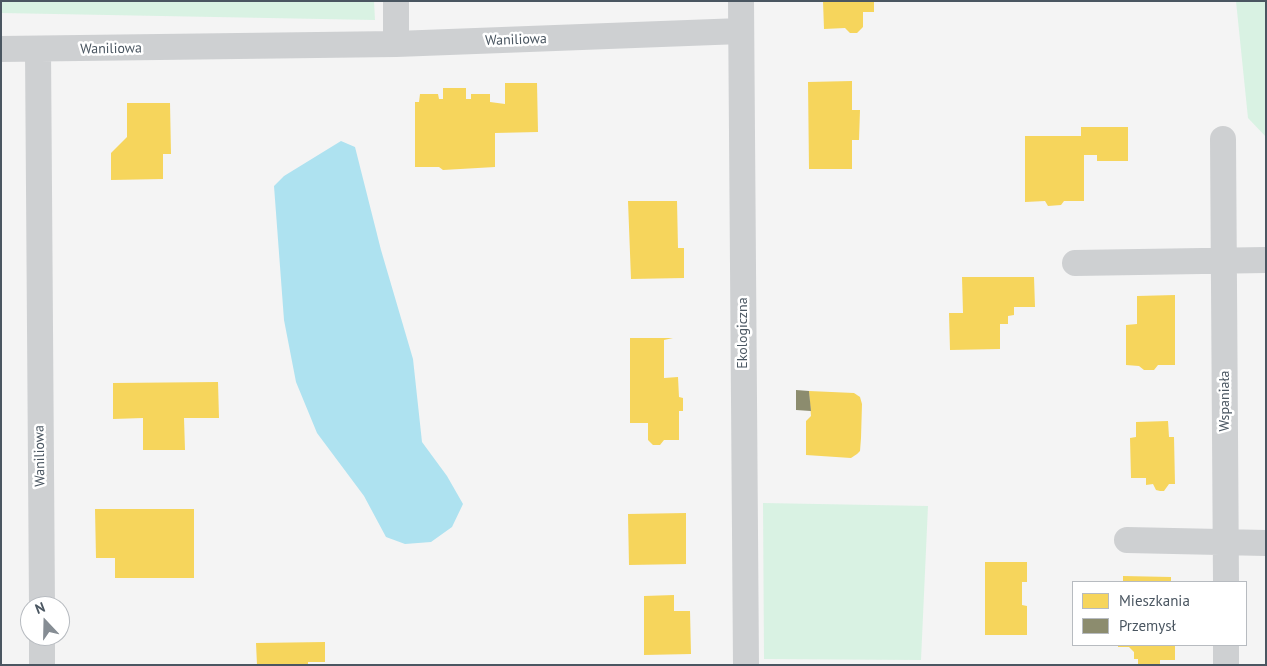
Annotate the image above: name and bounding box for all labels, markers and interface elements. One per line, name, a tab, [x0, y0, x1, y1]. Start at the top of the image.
street label: Waniliowa	[485, 31, 547, 49]
street label: Waniliowa	[80, 40, 142, 58]
street label: Ekologiczna	[735, 297, 751, 369]
street label: Wspaniała	[1217, 371, 1233, 431]
street label: Waniliowa	[31, 425, 49, 487]
legend	[1072, 581, 1247, 646]
text: Mieszkania	[1119, 591, 1190, 610]
north arrow	[20, 596, 70, 646]
text: N	[32, 598, 47, 618]
text: Przemysł	[1119, 616, 1176, 635]

